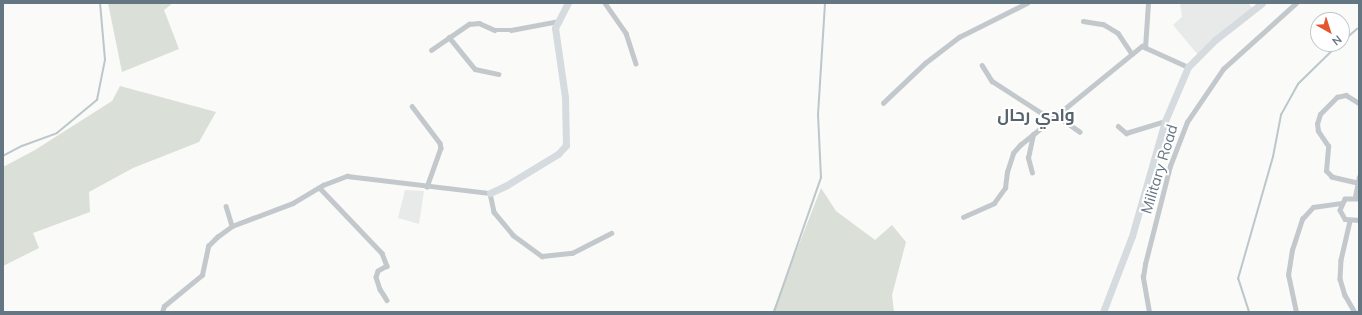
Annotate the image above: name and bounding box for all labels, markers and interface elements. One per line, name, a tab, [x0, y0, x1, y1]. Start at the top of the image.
north arrow	[1310, 12, 1350, 52]
text: N	[1329, 32, 1345, 49]
district label: وادي رحال	[997, 105, 1075, 125]
street label: Military Road	[1137, 122, 1181, 216]

